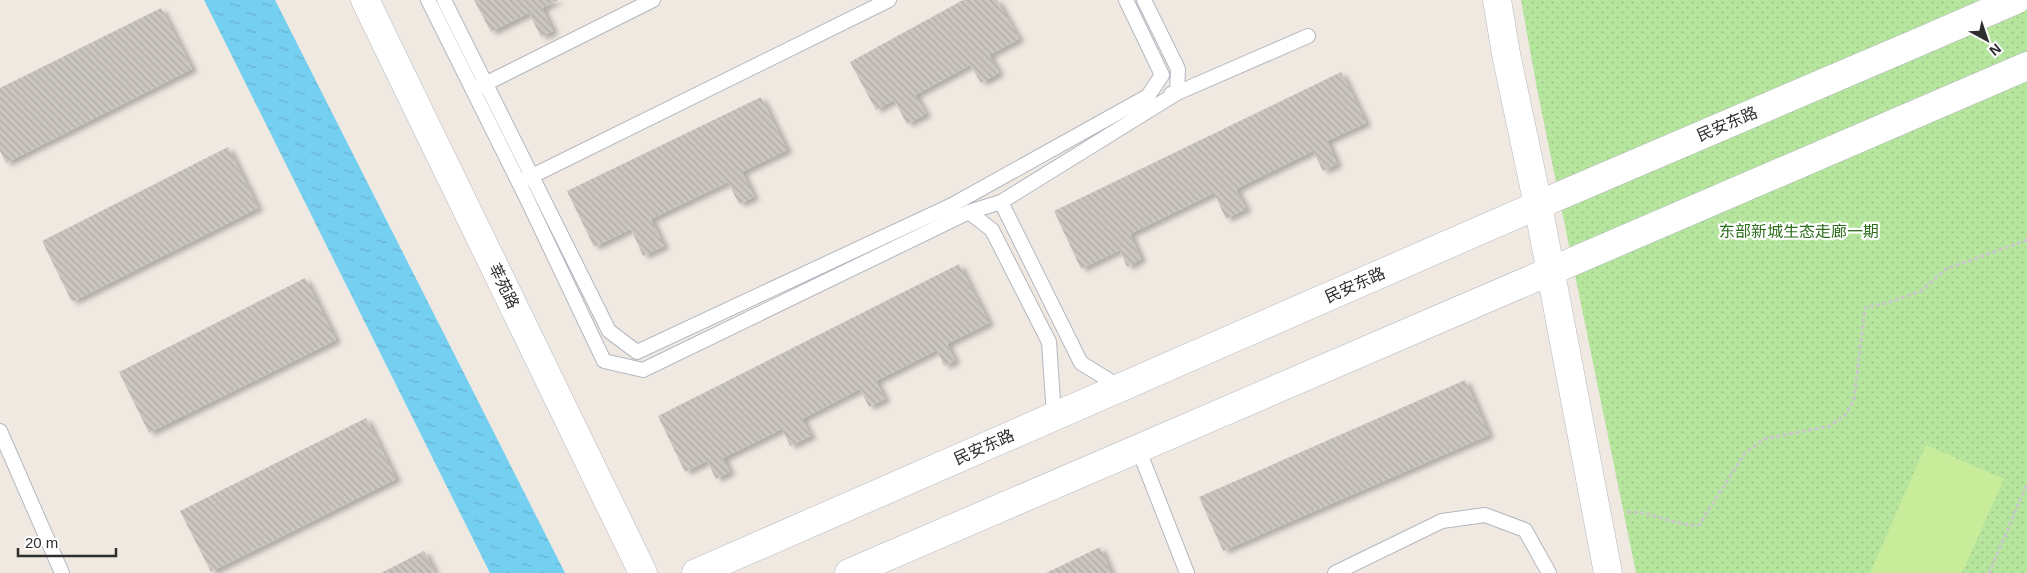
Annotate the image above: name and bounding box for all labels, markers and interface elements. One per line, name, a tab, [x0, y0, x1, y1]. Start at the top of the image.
north arrow	[1962, 15, 2012, 65]
text: N	[1986, 41, 2004, 59]
street label: 民安东路	[1694, 104, 1760, 144]
park label: 东部新城生态走廊一期	[1719, 223, 1879, 240]
street label: 莘苑路	[486, 261, 522, 311]
street label: 民安东路	[1322, 264, 1388, 306]
street label: 民安东路	[951, 426, 1017, 468]
scale bar	[18, 526, 115, 558]
text: 20 m	[25, 534, 58, 551]

